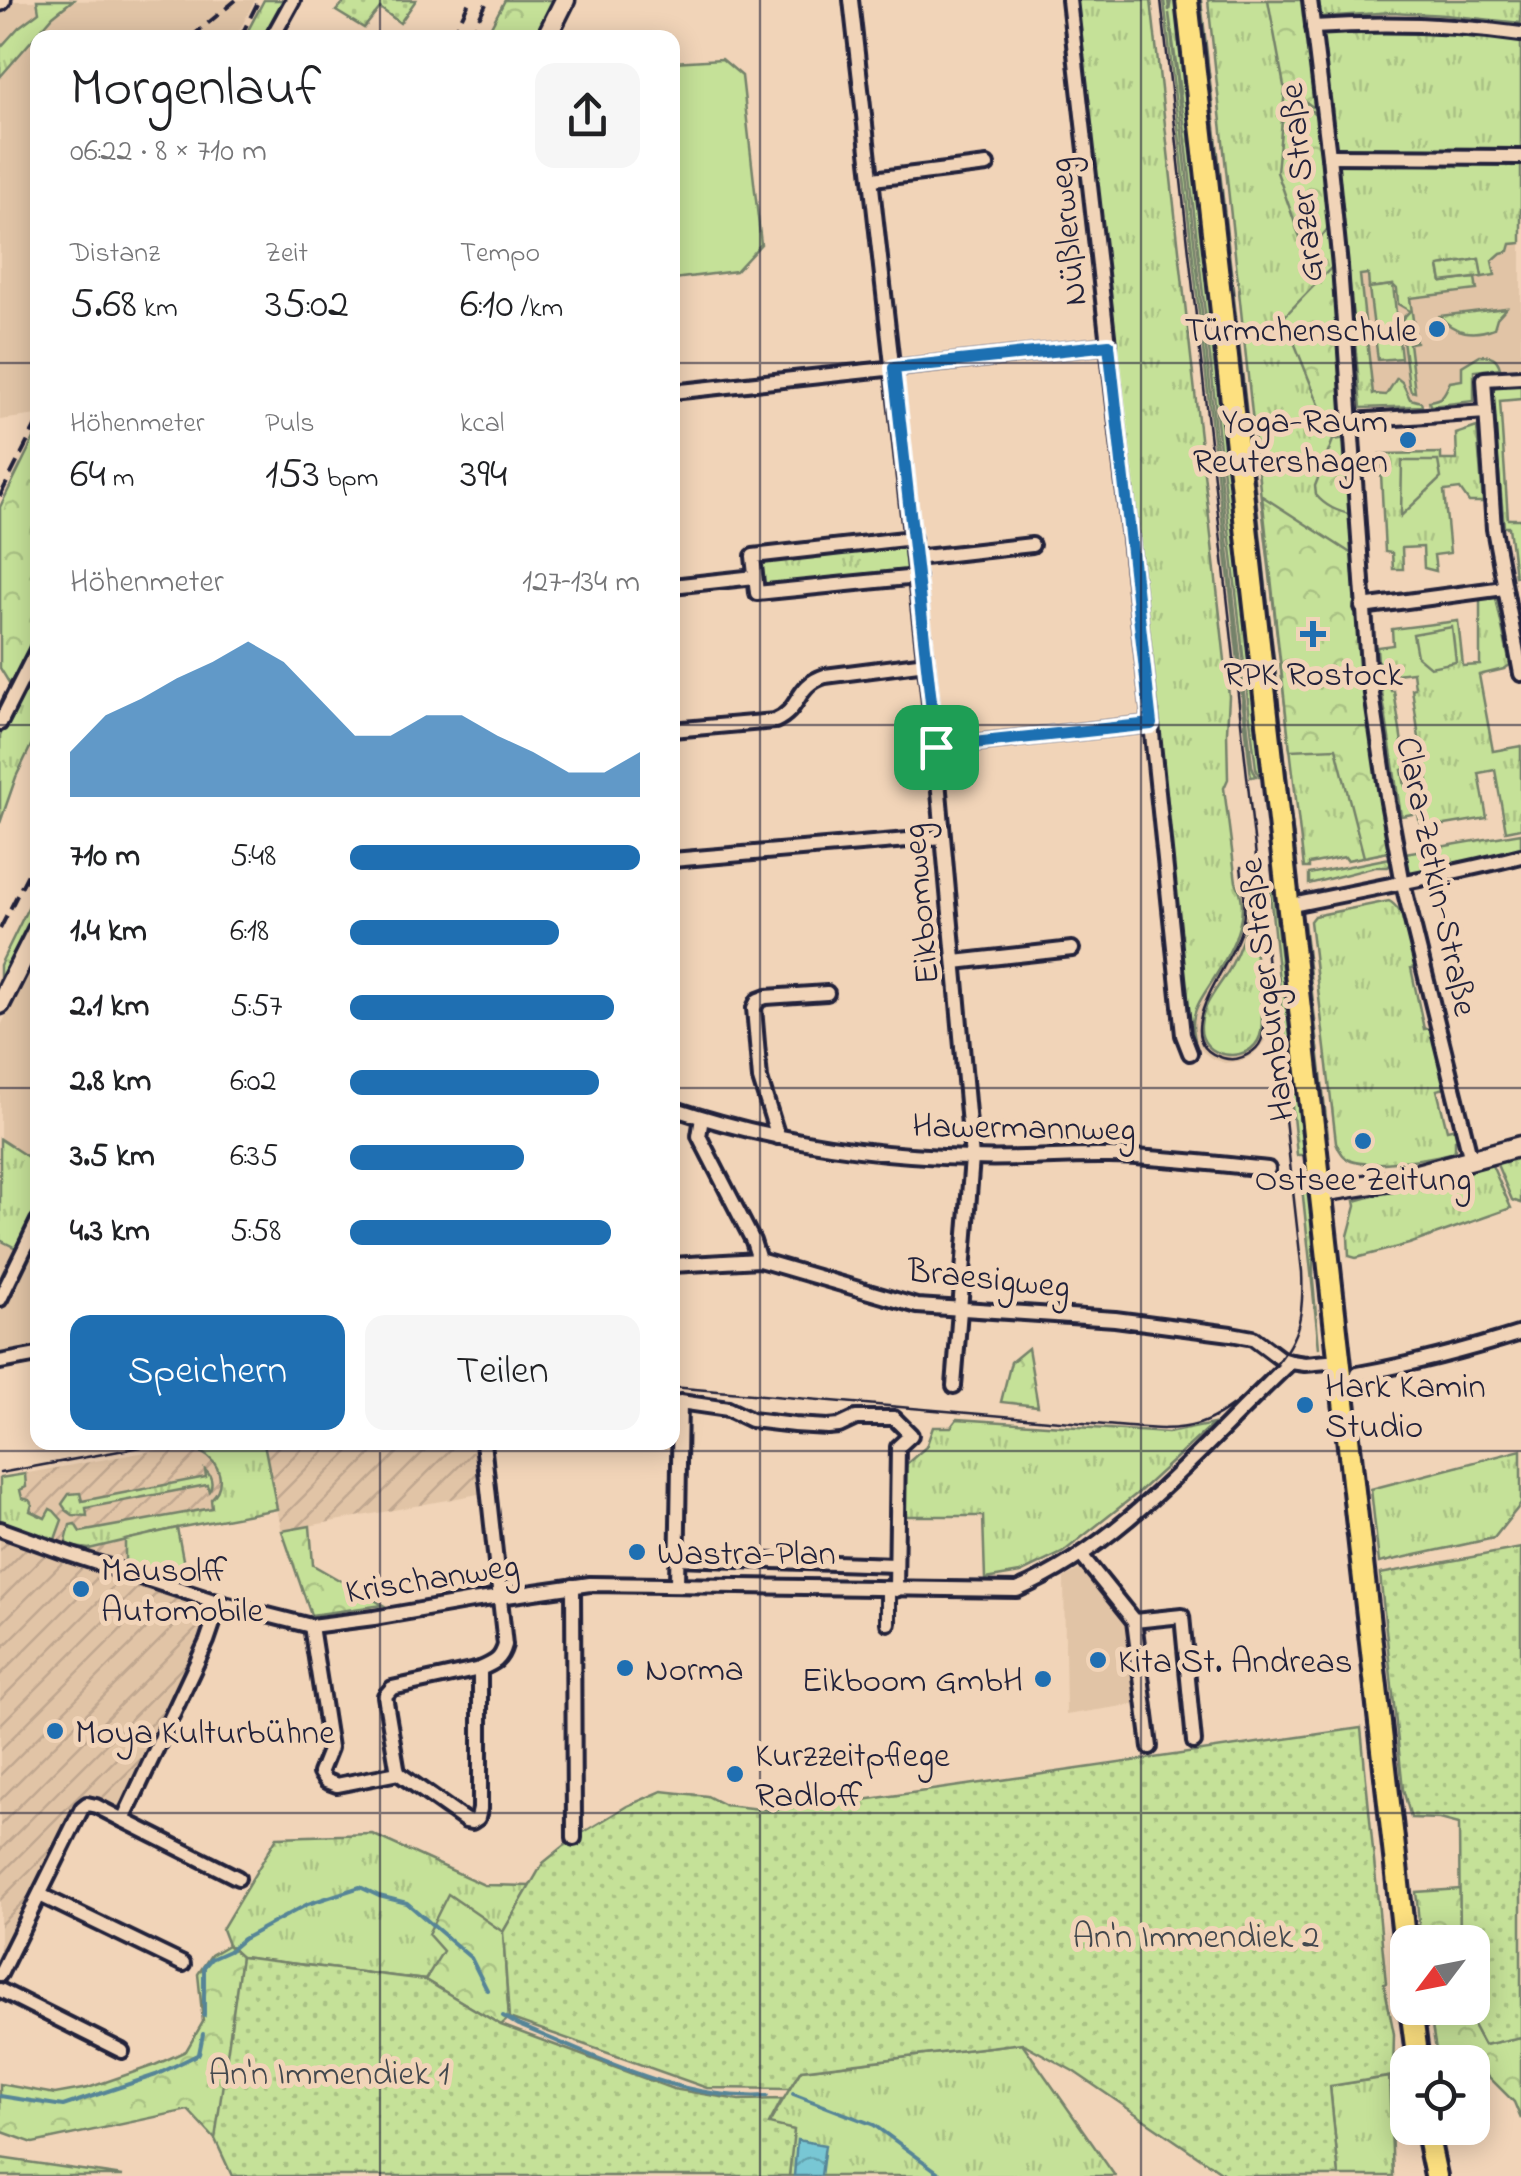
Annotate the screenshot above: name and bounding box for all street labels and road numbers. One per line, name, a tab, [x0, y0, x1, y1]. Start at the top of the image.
street label: Grazer Straße	[1268, 80, 1339, 285]
street label: Nüßlerweg	[1036, 155, 1103, 308]
street label: Clara-Zetkin-Straße	[1380, 732, 1489, 1021]
street label: Eikbomweg	[890, 821, 955, 986]
street label: Hamburger Straße	[1227, 855, 1310, 1124]
street label: Hawermannweg	[912, 1102, 1136, 1157]
street label: Braesigweg	[904, 1246, 1072, 1314]
street label: Krischanweg	[342, 1542, 523, 1619]

